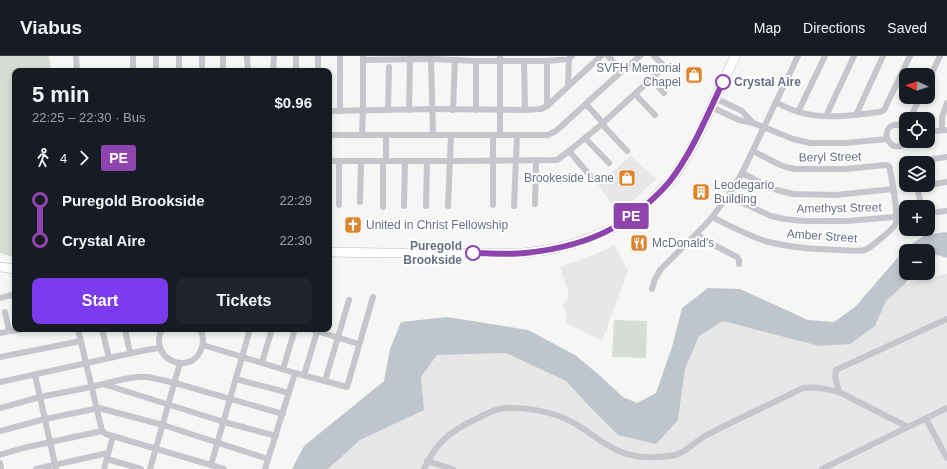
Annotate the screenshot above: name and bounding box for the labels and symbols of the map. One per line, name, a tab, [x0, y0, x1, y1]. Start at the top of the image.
place label: SVFH Memorial Chapel	[596, 61, 681, 89]
shop icon: SVFH Memorial Chapel	[684, 65, 704, 85]
north arrow	[899, 68, 935, 104]
marker: Crystal Aire	[715, 74, 731, 90]
place label: Crystal Aire	[734, 75, 801, 89]
street label: Beryl Street	[799, 149, 862, 165]
shop icon: Brookeside Lane	[617, 168, 637, 188]
place label: Brookeside Lane	[524, 171, 614, 185]
place label: Leodegario Building	[714, 178, 774, 206]
building icon: Leodegario Building	[691, 182, 711, 202]
street label: Amethyst Street	[796, 200, 882, 216]
line badge: PE	[613, 203, 649, 229]
church icon: United in Christ Fellowship	[343, 215, 363, 235]
place label: United in Christ Fellowship	[366, 218, 508, 232]
street label: Amber Street	[786, 227, 858, 245]
restaurant icon: McDonald's	[629, 233, 649, 253]
place label: McDonald's	[652, 236, 714, 250]
place label: Puregold Brookside	[403, 239, 462, 267]
marker: Puregold Brookside	[465, 245, 481, 261]

